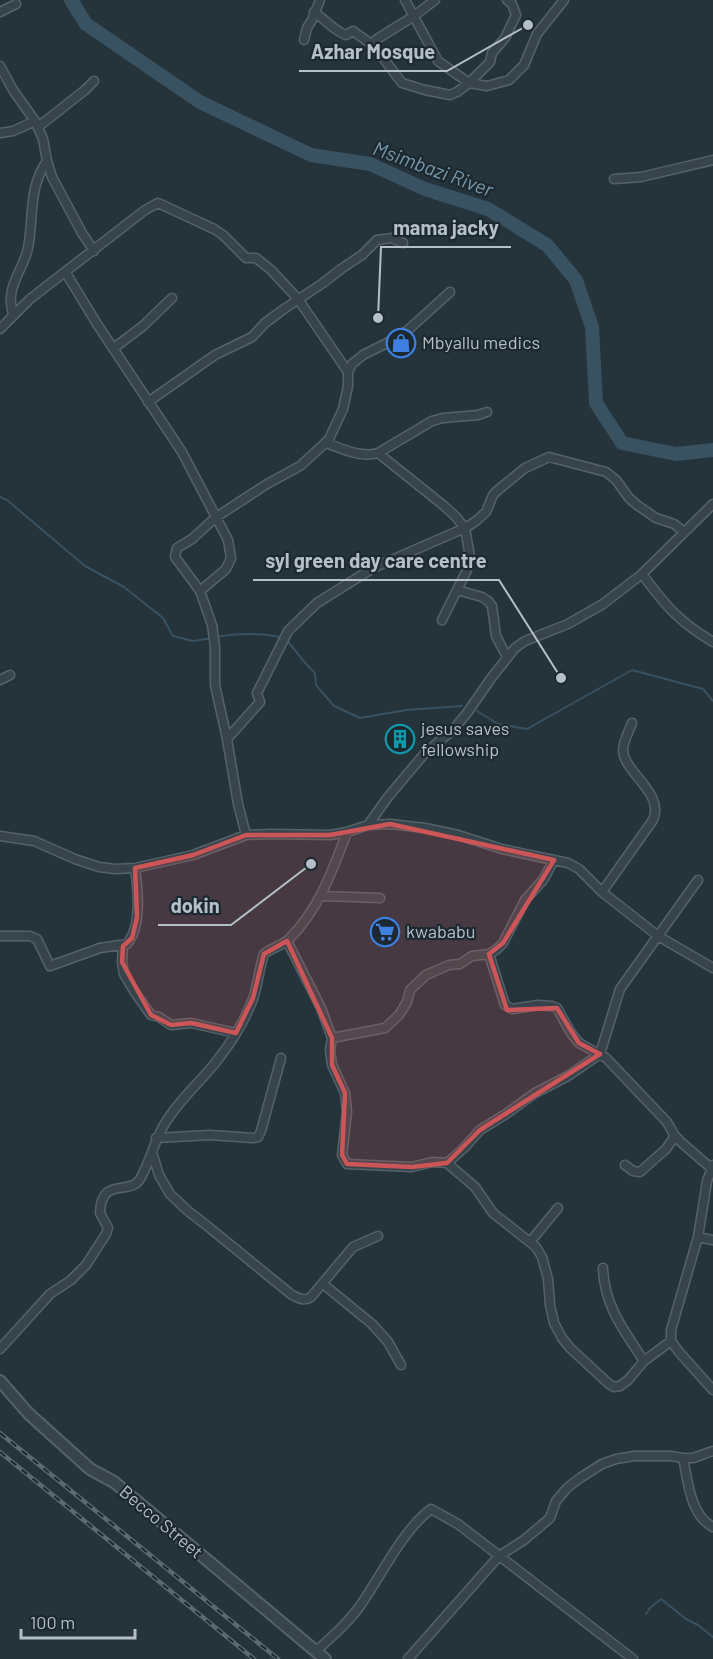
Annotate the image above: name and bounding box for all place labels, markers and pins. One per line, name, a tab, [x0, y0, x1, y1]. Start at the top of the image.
callout: Azhar Mosque	[299, 33, 447, 71]
callout: mama jacky	[381, 209, 511, 247]
shop icon: Mbyallu medics	[385, 327, 417, 359]
place label: Mbyallu medics	[422, 331, 540, 353]
callout: syl green day care centre	[253, 542, 499, 580]
place label: jesus saves fellowship	[420, 717, 510, 760]
building icon: jesus saves fellowship	[384, 723, 416, 755]
callout: dokin	[158, 887, 231, 925]
supermarket icon: kwababu	[369, 916, 401, 948]
place label: kwababu	[406, 920, 476, 942]

